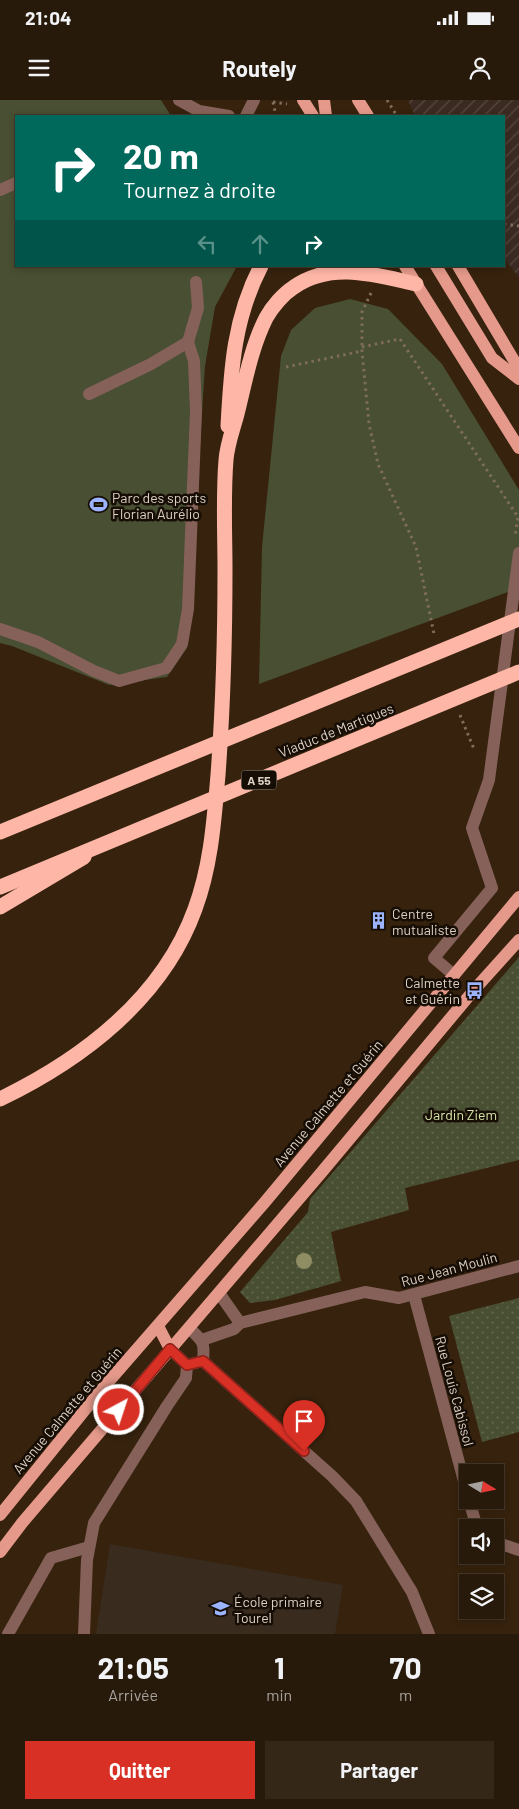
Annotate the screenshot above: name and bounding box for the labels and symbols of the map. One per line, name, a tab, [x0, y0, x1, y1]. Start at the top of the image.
place label: Parc des sports Florian Aurélio	[112, 489, 206, 522]
sports icon: Parc des sports Florian Aurélio	[88, 495, 108, 515]
street label: Viaduc de Martigues	[276, 699, 396, 761]
road number: A 55	[242, 770, 276, 790]
place label: Centre mutualiste	[392, 905, 457, 938]
building icon: Centre mutualiste	[368, 911, 388, 931]
place label: Calmette et Guérin	[405, 974, 460, 1007]
bus stop icon: Calmette et Guérin	[464, 980, 484, 1000]
street label: Avenue Calmette et Guérin	[270, 1036, 386, 1170]
park label: Jardin Ziem	[425, 1106, 497, 1123]
street label: Rue Jean Moulin	[399, 1248, 499, 1290]
street label: Rue Louis Cabissol	[432, 1334, 478, 1448]
street label: Avenue Calmette et Guérin	[9, 1343, 125, 1477]
position arrow	[92, 1383, 144, 1435]
pin	[283, 1400, 325, 1451]
north arrow	[459, 1464, 504, 1509]
place label: École primaire Tourel	[234, 1593, 322, 1626]
school or university icon: École primaire Tourel	[210, 1599, 230, 1619]

